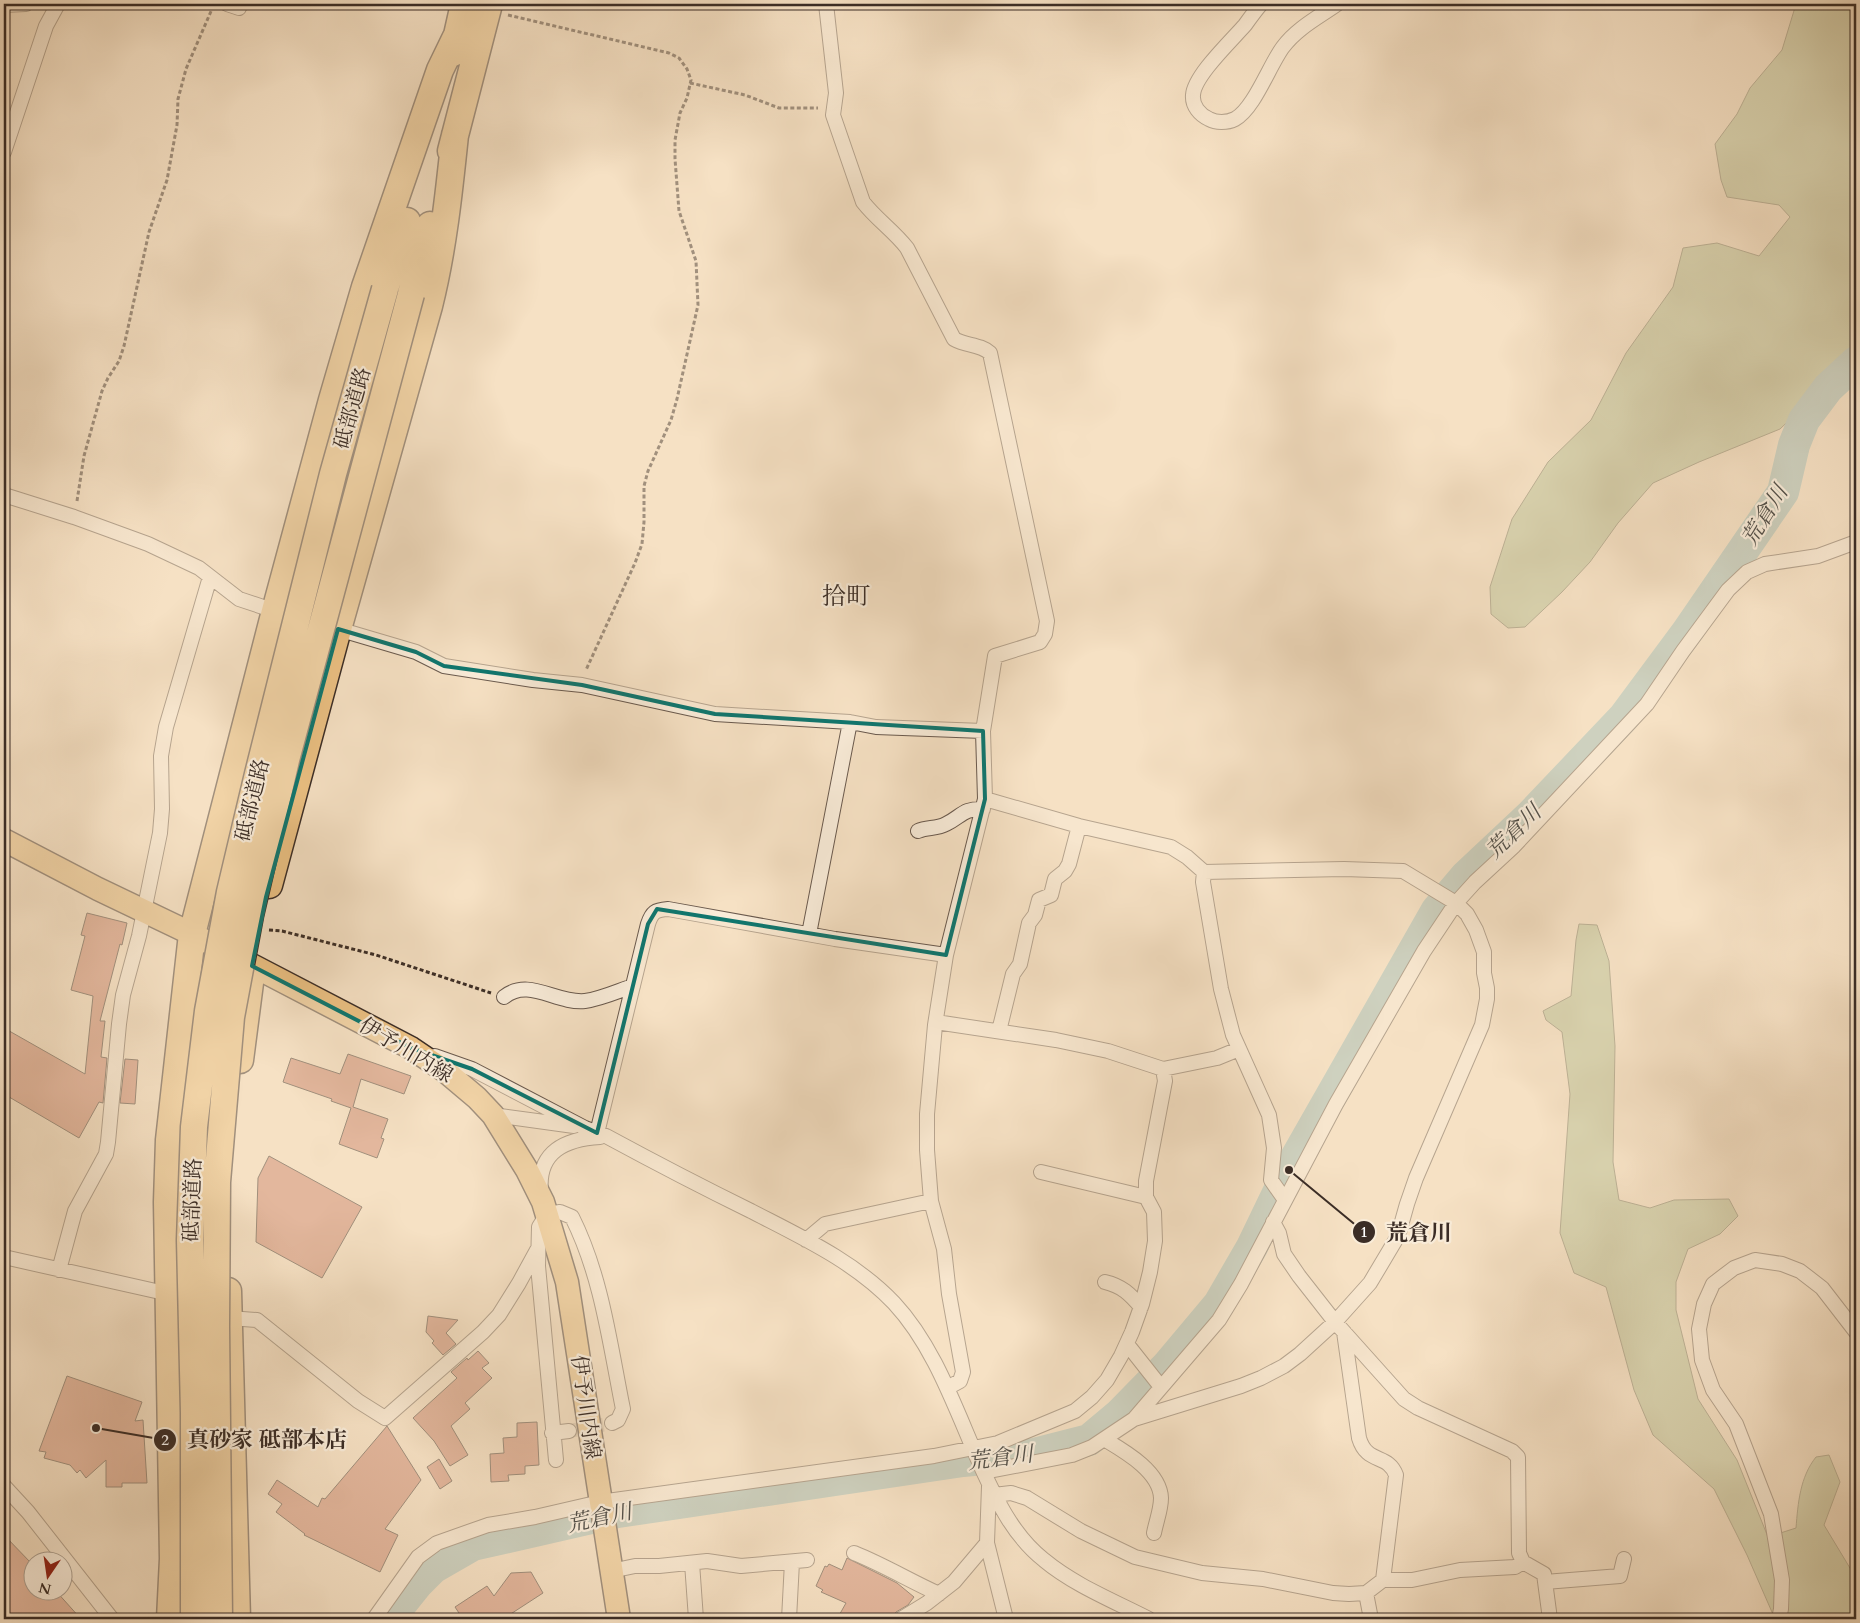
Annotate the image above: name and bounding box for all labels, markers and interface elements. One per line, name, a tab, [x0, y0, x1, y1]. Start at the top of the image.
street label: 砥部道路	[327, 364, 378, 453]
water label: 荒倉川	[1735, 478, 1796, 551]
district label: 拾町	[822, 580, 870, 613]
street label: 砥部道路	[228, 756, 277, 844]
water label: 荒倉川	[1480, 797, 1549, 865]
street label: 伊予川内線	[353, 1011, 458, 1090]
street label: 砥部道路	[177, 1158, 208, 1242]
callout: 荒倉川	[1351, 1214, 1462, 1251]
text: 荒倉川	[1386, 1218, 1452, 1248]
text: 1	[1360, 1222, 1368, 1242]
street label: 伊予川内線	[564, 1353, 607, 1461]
callout: 真砂家 砥部本店	[152, 1421, 357, 1458]
text: 真砂家 砥部本店	[187, 1425, 347, 1455]
text: 2	[161, 1430, 169, 1450]
water label: 荒倉川	[966, 1439, 1037, 1477]
water label: 荒倉川	[564, 1496, 637, 1540]
north arrow	[22, 1550, 72, 1600]
text: N	[37, 1578, 53, 1599]

